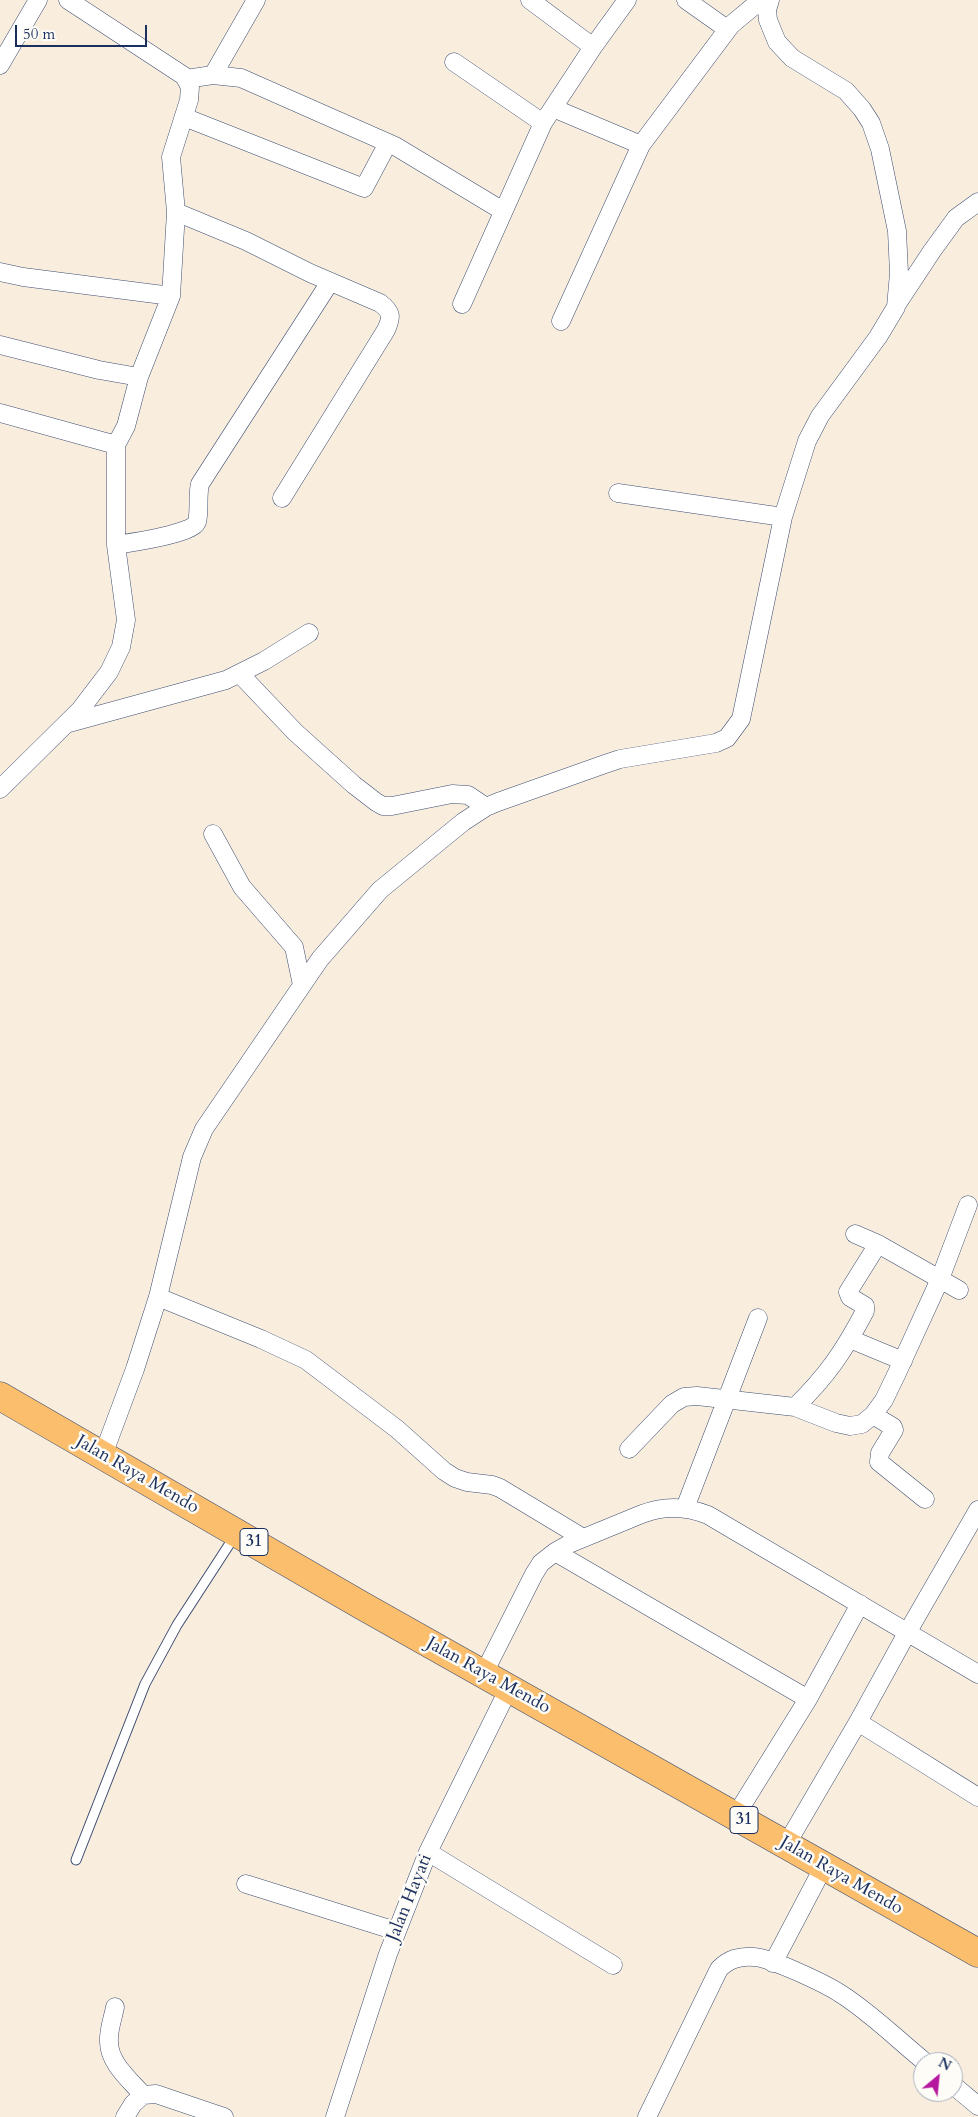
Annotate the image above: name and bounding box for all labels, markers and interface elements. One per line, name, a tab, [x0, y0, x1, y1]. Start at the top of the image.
scale bar	[18, 15, 150, 47]
text: 50 m	[23, 24, 55, 44]
street label: Jalan Raya Mendo	[72, 1431, 202, 1519]
road number: 31	[240, 1528, 268, 1555]
street label: Jalan Raya Mendo	[422, 1633, 554, 1719]
road number: 31	[730, 1806, 758, 1834]
street label: Jalan Raya Mendo	[776, 1832, 906, 1920]
street label: Jalan Hayati	[383, 1851, 437, 1945]
north arrow	[913, 2052, 963, 2102]
text: N	[935, 2053, 955, 2075]

